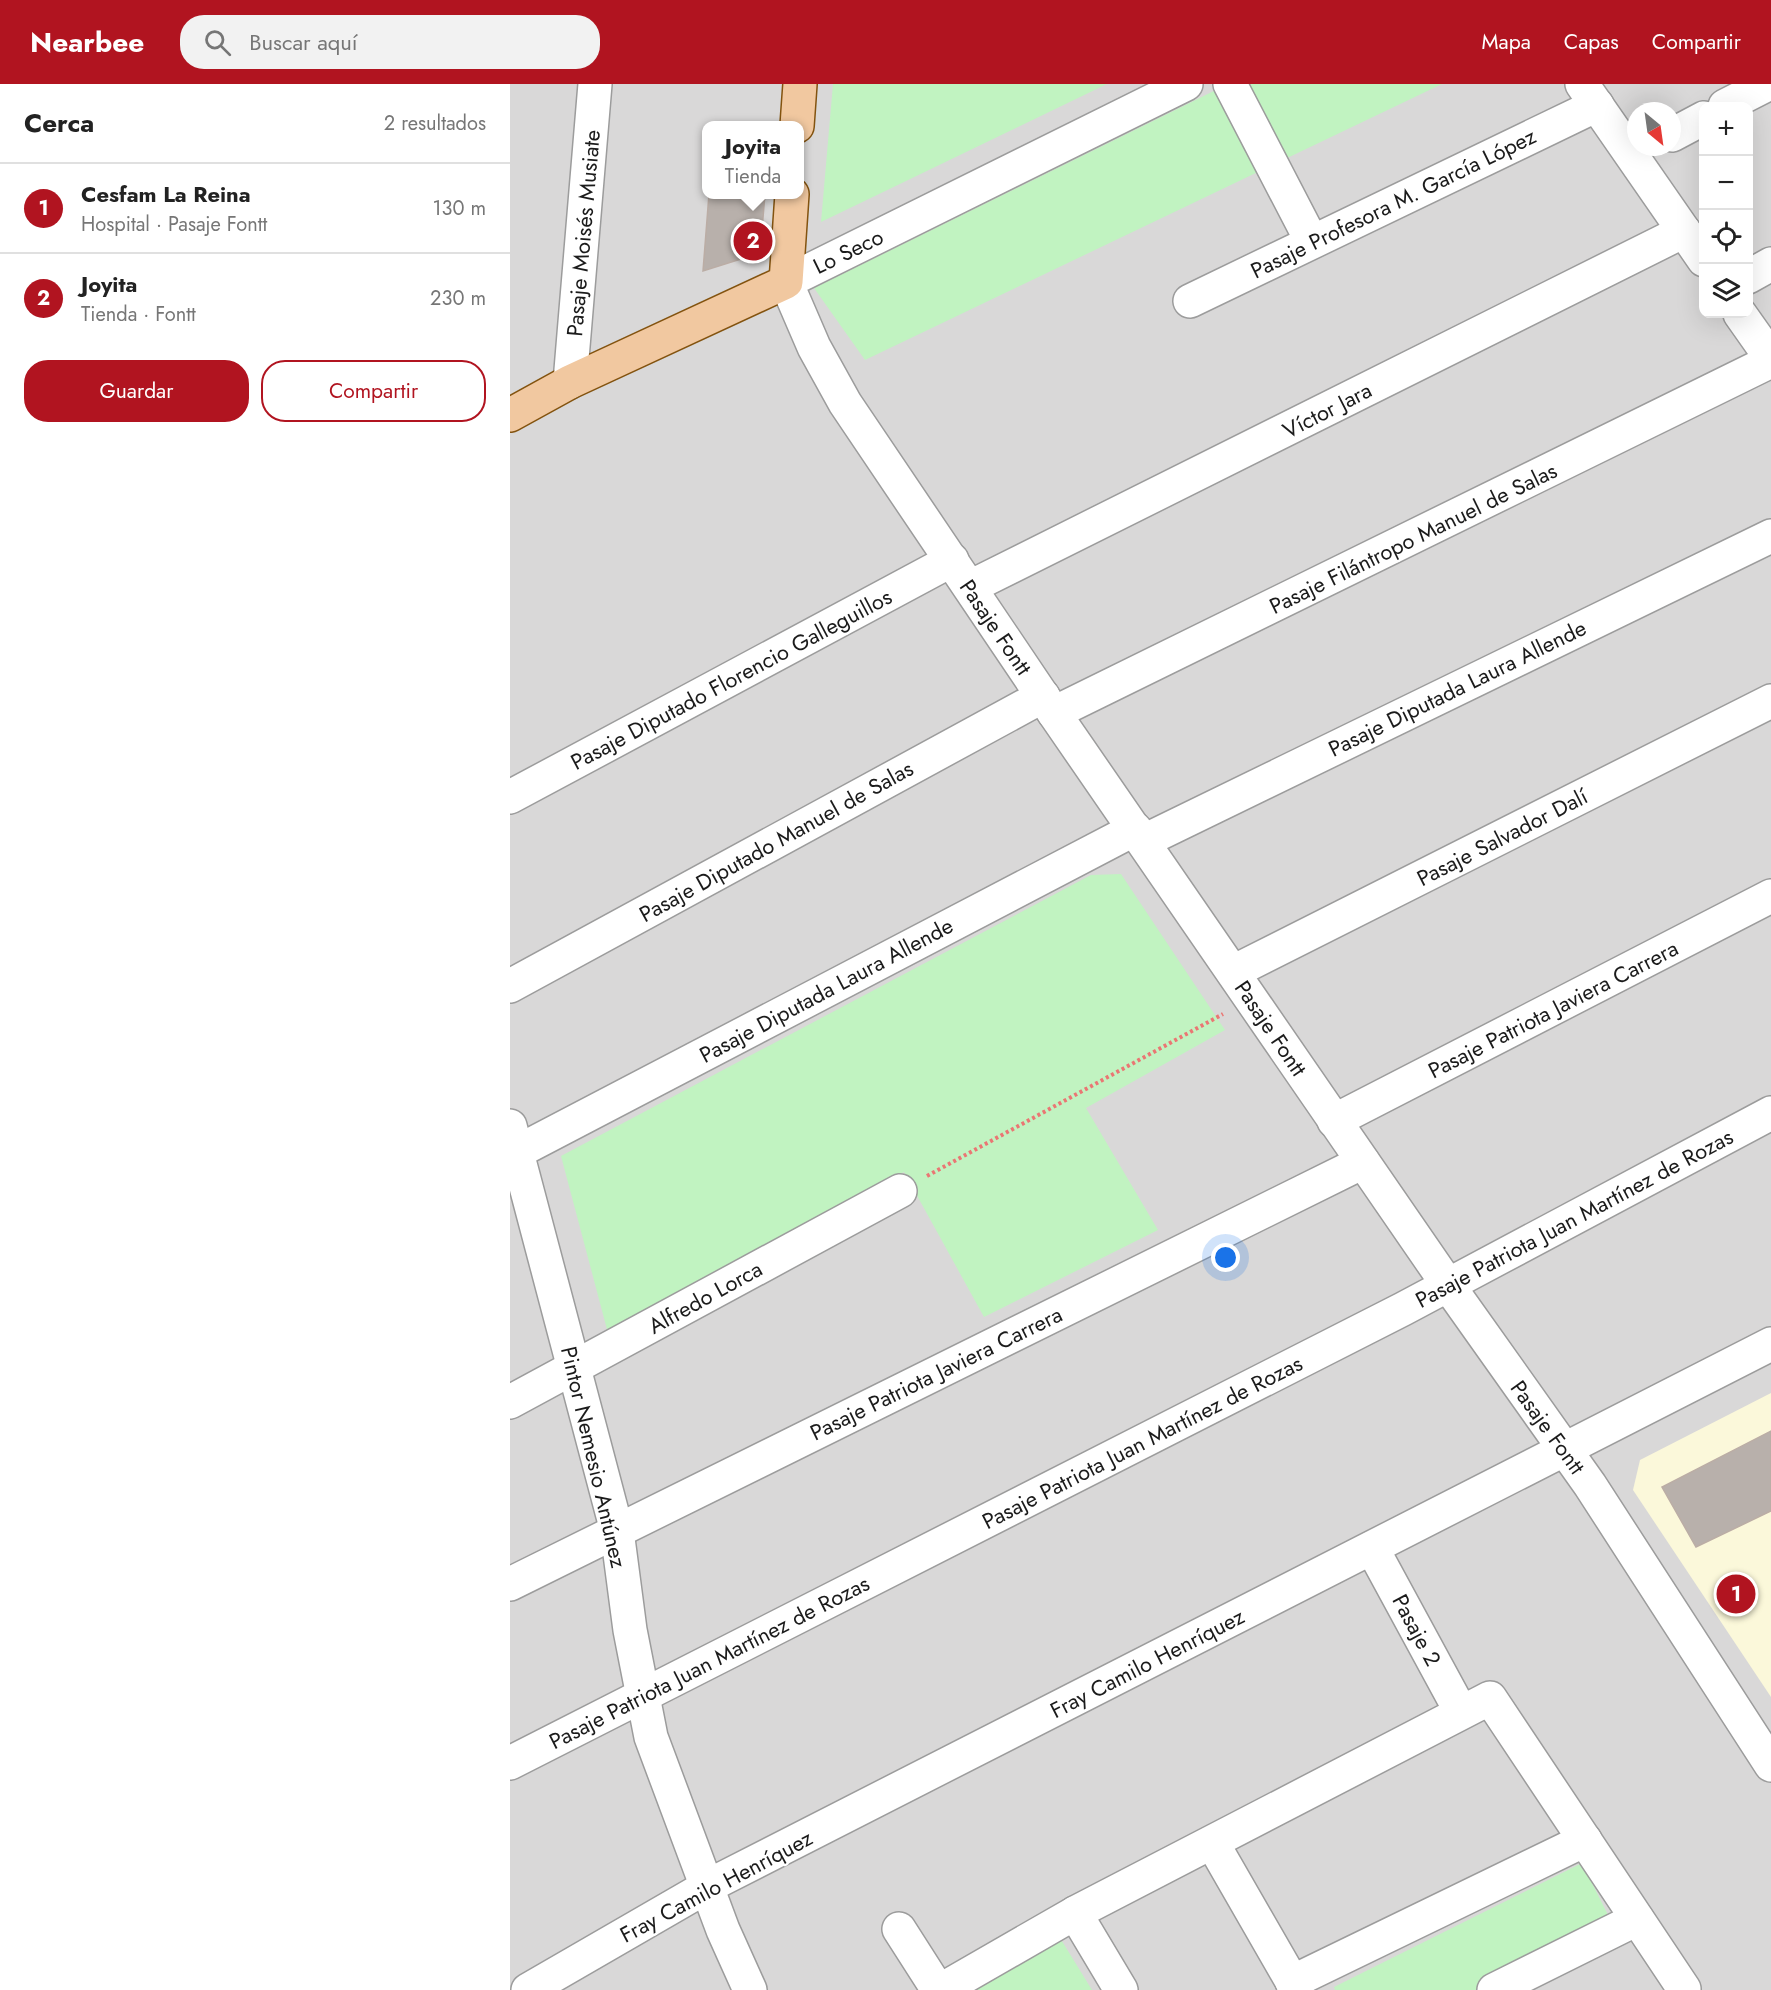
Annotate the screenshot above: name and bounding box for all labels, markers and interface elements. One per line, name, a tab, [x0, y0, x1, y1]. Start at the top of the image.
search box	[180, 15, 600, 69]
text: Nearbee	[30, 22, 144, 63]
icon: search	[201, 26, 234, 59]
text: Buscar aquí	[249, 26, 358, 58]
text: Mapa	[1482, 27, 1531, 57]
text: Capas	[1564, 27, 1619, 57]
text: Compartir	[1652, 27, 1741, 57]
north arrow	[1627, 102, 1681, 156]
map controls	[1699, 102, 1753, 318]
button: +	[1699, 102, 1753, 156]
text: Cerca	[24, 104, 94, 142]
text: 2 resultados	[384, 109, 486, 138]
street label: Pasaje Profesora M. García López	[1245, 120, 1541, 286]
popup	[702, 121, 804, 199]
street label: Pasaje Moisés Musiate	[558, 128, 608, 338]
text: Joyita	[725, 130, 781, 162]
button: −	[1699, 156, 1753, 210]
text: Tienda	[725, 162, 781, 191]
text: Cesfam La Reina	[81, 178, 251, 210]
text: 1	[38, 194, 49, 223]
text: 130 m	[432, 194, 486, 223]
text: Hospital · Pasaje Fontt	[81, 210, 267, 239]
button: locate	[1699, 210, 1753, 264]
pin: 2	[734, 218, 772, 264]
street label: Lo Seco	[808, 220, 888, 282]
button: layers	[1699, 264, 1753, 318]
text: Joyita	[81, 268, 137, 300]
text: 2	[37, 284, 50, 313]
text: 230 m	[430, 284, 486, 313]
text: Tienda · Fontt	[81, 300, 196, 329]
button: Guardar	[24, 360, 249, 422]
button: Compartir	[261, 360, 486, 422]
street label: Víctor Jara	[1277, 374, 1377, 446]
street label: Pasaje Filántropo Manuel de Salas	[1264, 454, 1562, 622]
street label: Pasaje Fontt	[952, 573, 1040, 682]
street label: Pasaje Diputado Florencio Galleguillos	[565, 580, 897, 778]
street label: Pasaje Diputada Laura Allende	[1323, 612, 1591, 764]
street label: Pasaje Diputado Manuel de Salas	[633, 752, 919, 930]
street label: Pasaje Salvador Dalí	[1411, 780, 1594, 894]
street label: Pasaje Diputada Laura Allende	[693, 909, 959, 1071]
street label: Pasaje Patriota Javiera Carrera	[1422, 932, 1684, 1086]
street label: Pasaje Fontt	[1227, 974, 1315, 1083]
street label: Pasaje Patriota Juan Martínez de Rozas	[1409, 1120, 1739, 1316]
your location	[1211, 1243, 1240, 1272]
street label: Alfredo Lorca	[642, 1253, 768, 1341]
street label: Pasaje Patriota Javiera Carrera	[805, 1298, 1067, 1448]
street label: Pintor Nemesio Antúnez	[553, 1343, 635, 1571]
street label: Pasaje Patriota Juan Martínez de Rozas	[976, 1347, 1308, 1537]
street label: Pasaje Fontt	[1503, 1373, 1593, 1481]
street label: Pasaje Patriota Juan Martínez de Rozas	[543, 1567, 875, 1757]
pin: 1	[1716, 1572, 1756, 1616]
street label: Pasaje 2	[1385, 1588, 1449, 1672]
street label: Fray Camilo Henríquez	[1044, 1600, 1250, 1726]
street label: Fray Camilo Henríquez	[614, 1822, 818, 1950]

